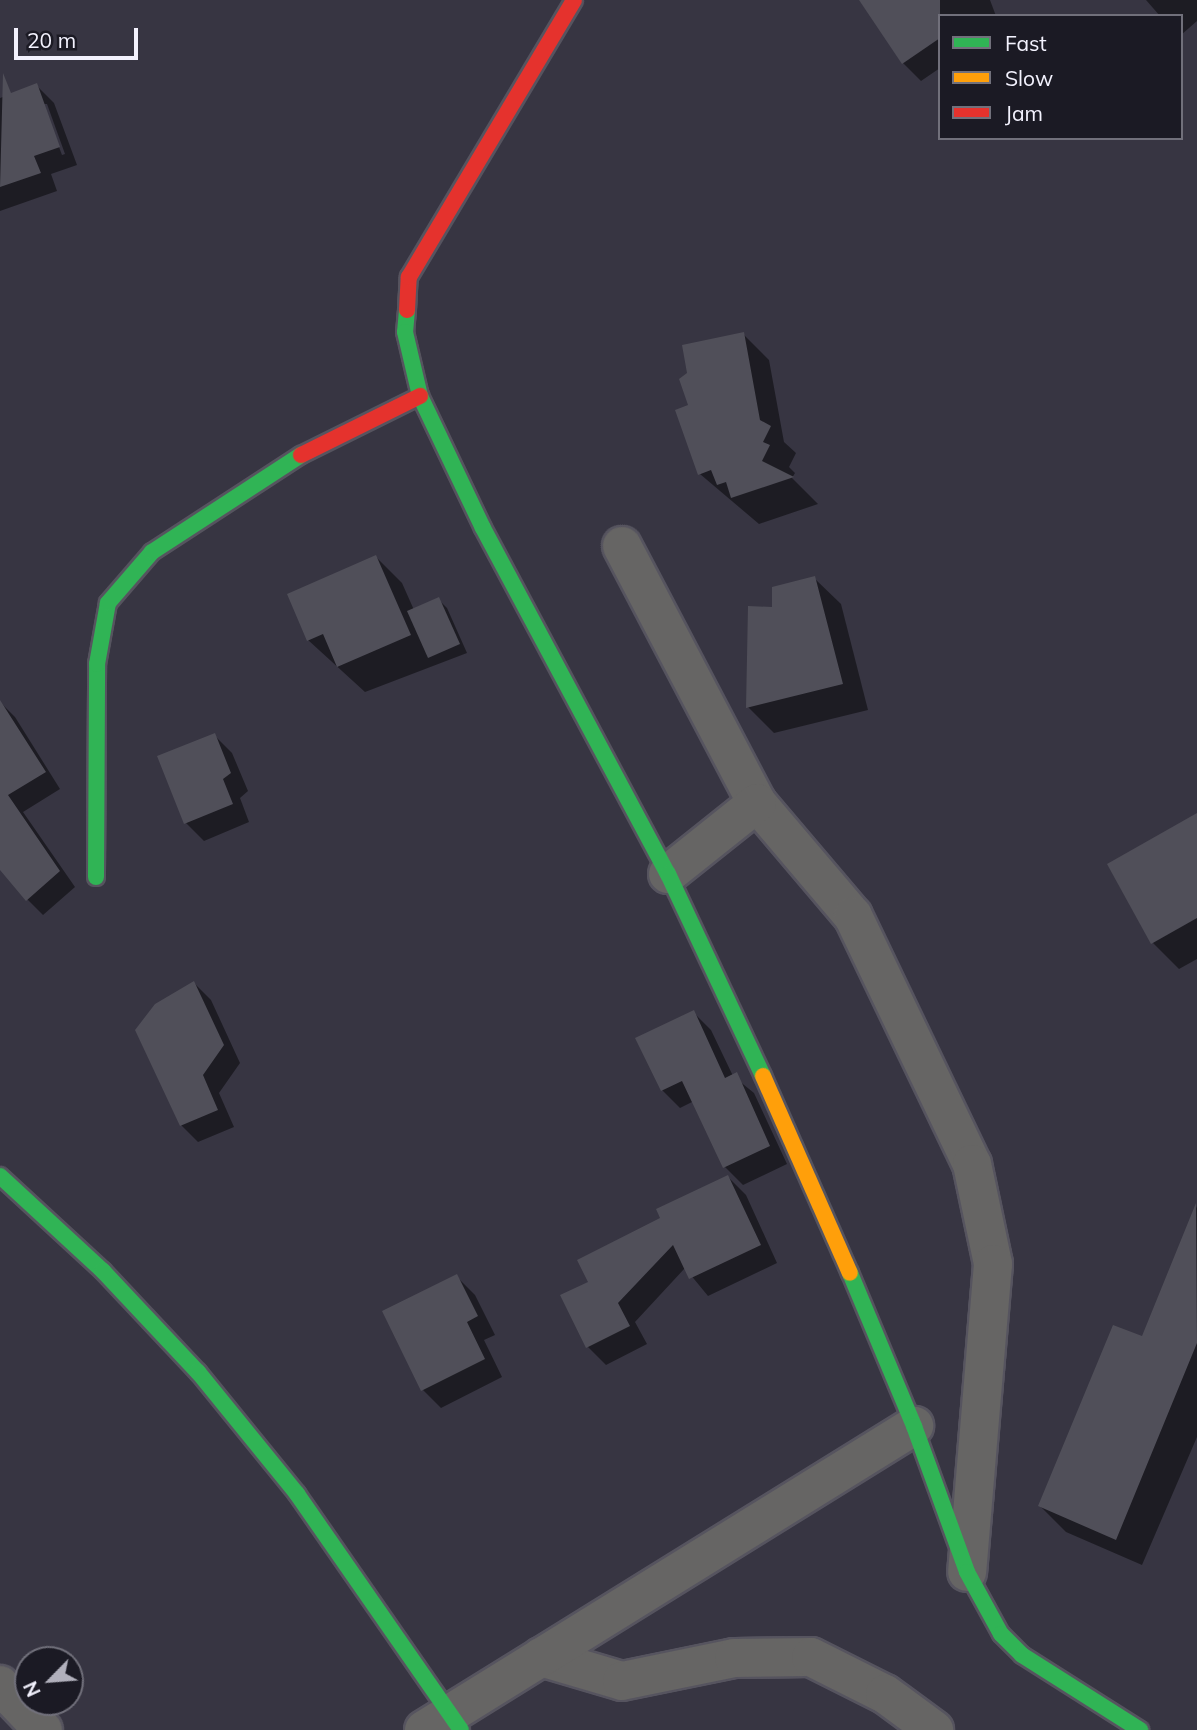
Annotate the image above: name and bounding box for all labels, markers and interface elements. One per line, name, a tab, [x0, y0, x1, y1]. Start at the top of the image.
scale bar	[18, 14, 142, 58]
legend	[938, 14, 1183, 140]
text: 20 m	[27, 27, 76, 53]
text: Fast	[1005, 30, 1047, 56]
text: Slow	[1005, 65, 1053, 91]
text: Jam	[1005, 100, 1043, 126]
north arrow	[14, 1646, 84, 1716]
text: N	[18, 1677, 46, 1701]

